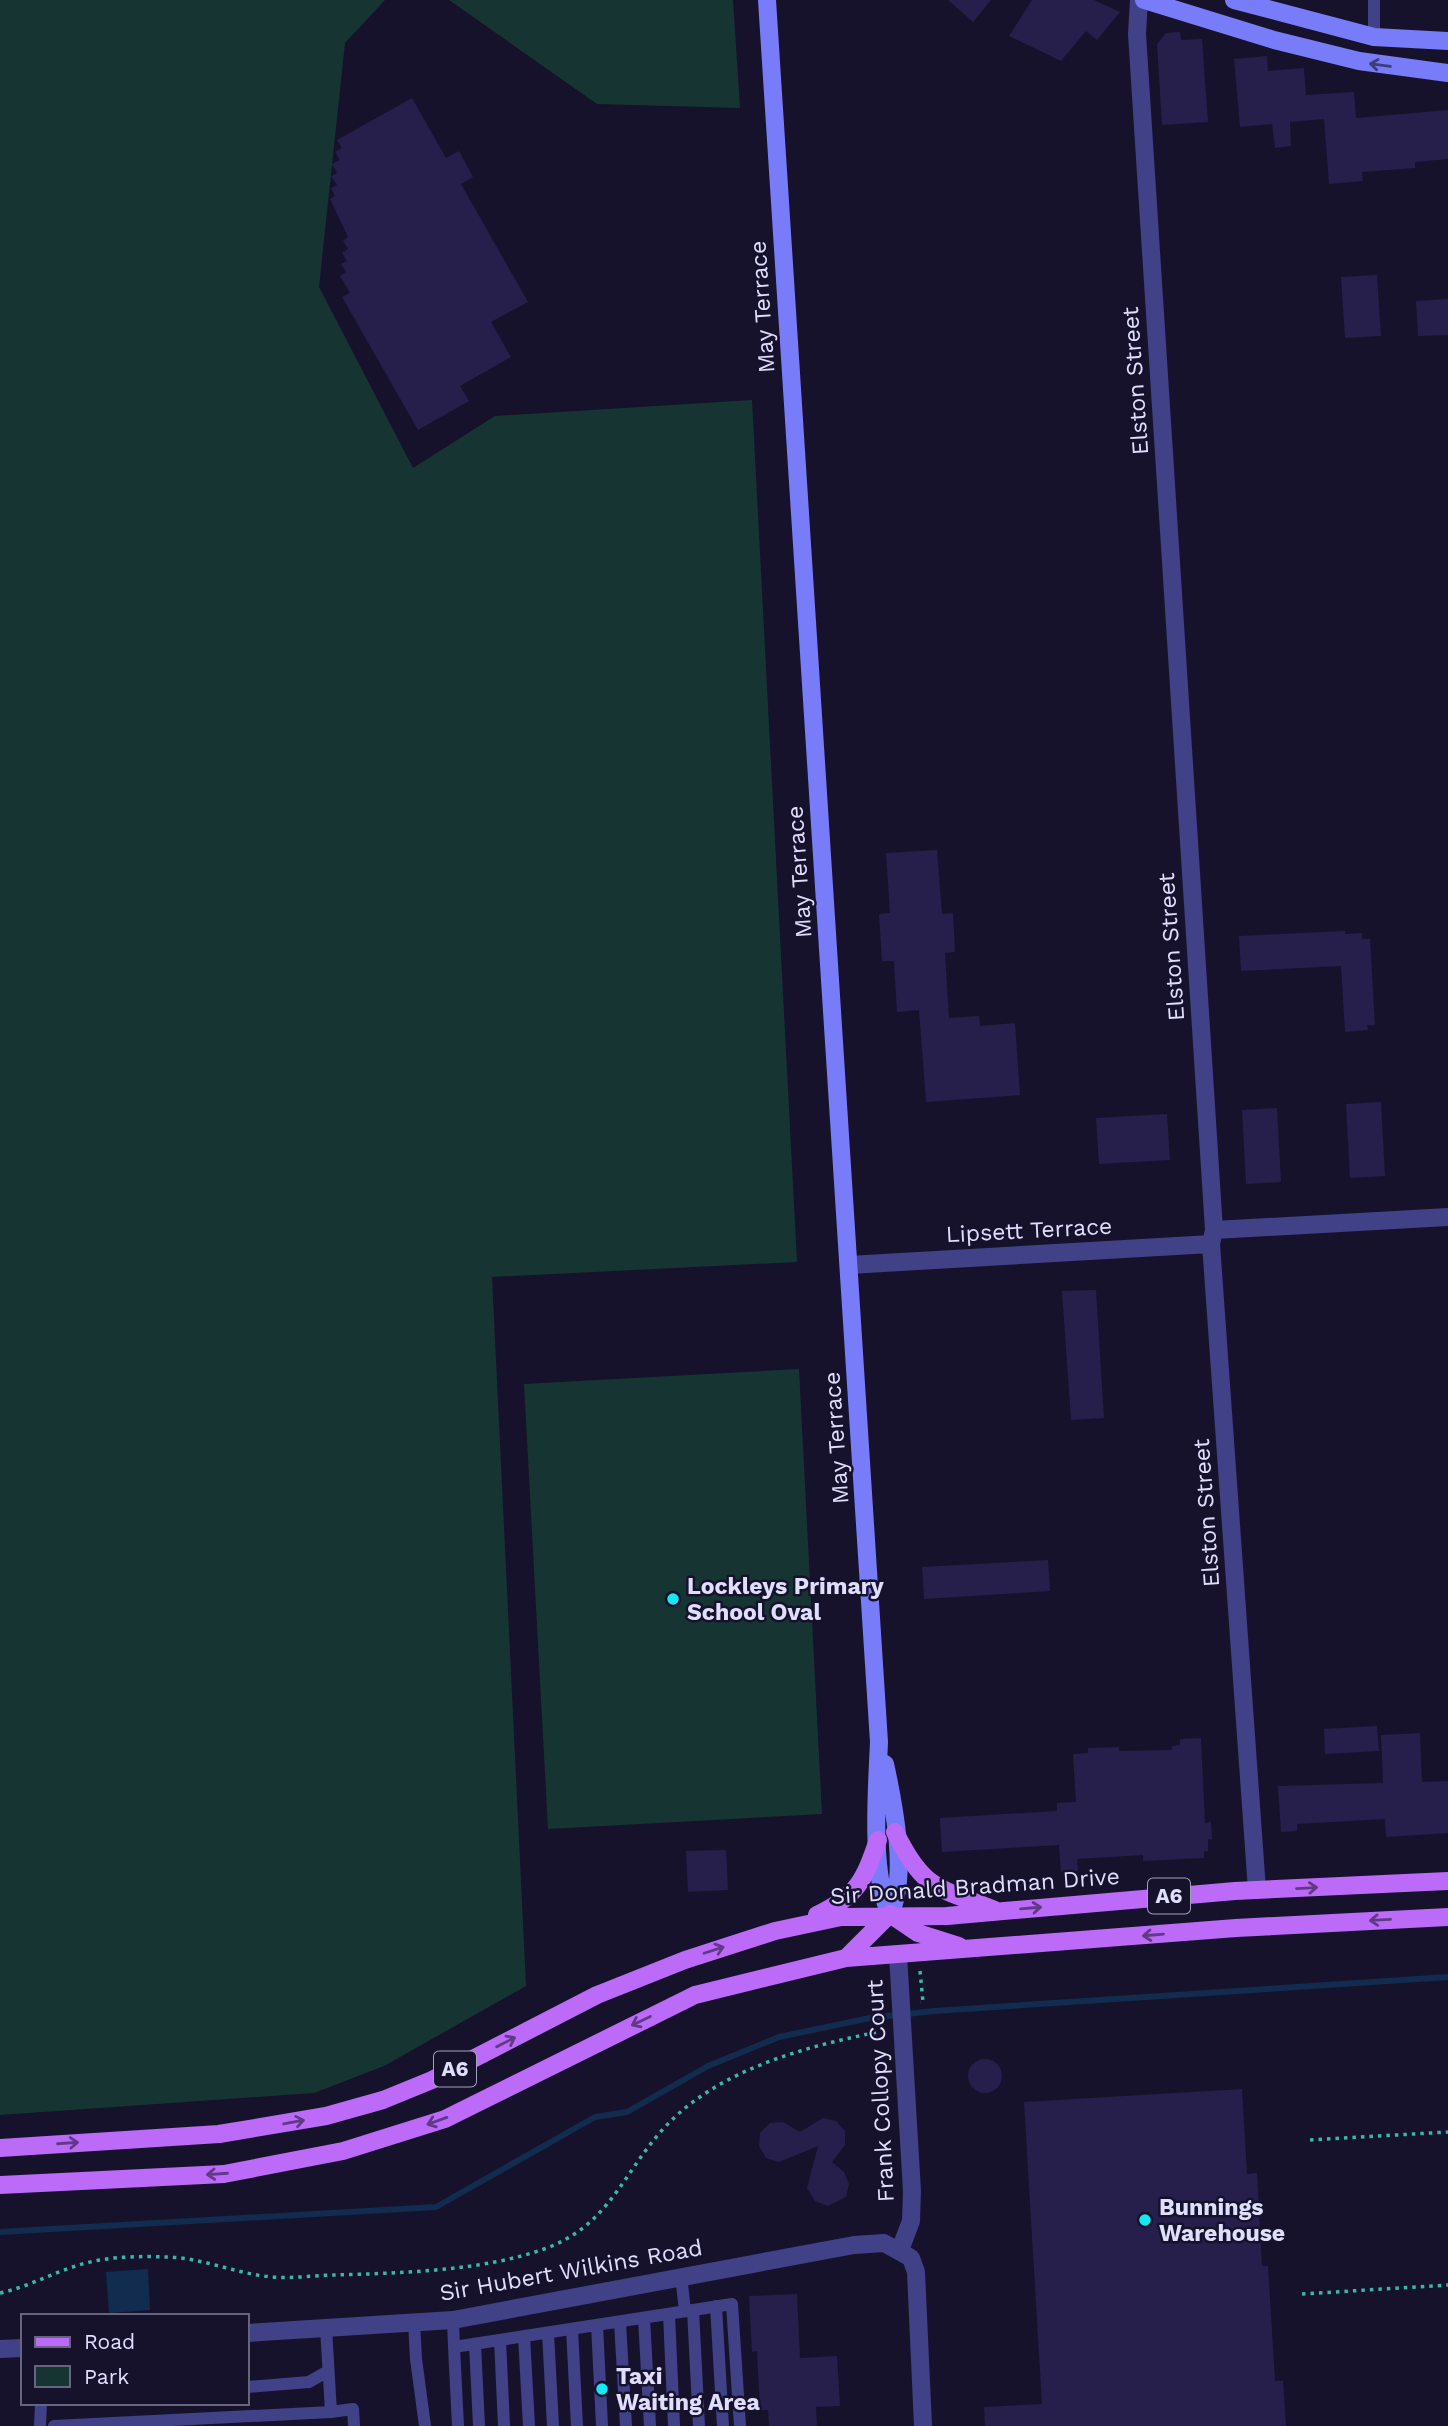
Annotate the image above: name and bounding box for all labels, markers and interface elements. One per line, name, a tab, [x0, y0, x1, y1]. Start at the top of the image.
one-way arrow	[1369, 59, 1392, 72]
street label: May Terrace	[744, 240, 781, 374]
street label: Elston Street	[1117, 306, 1154, 456]
street label: May Terrace	[781, 805, 818, 939]
street label: Elston Street	[1153, 872, 1190, 1022]
street label: Lipsett Terrace	[945, 1213, 1113, 1248]
street label: May Terrace	[818, 1371, 855, 1505]
street label: Elston Street	[1188, 1438, 1225, 1588]
place label: Lockleys Primary School Oval	[687, 1573, 884, 1626]
marker: Lockleys Primary School Oval	[665, 1591, 681, 1607]
street label: Sir Donald Bradman Drive	[829, 1863, 1121, 1910]
road number: A6	[1148, 1878, 1190, 1913]
one-way arrow	[1295, 1881, 1318, 1894]
one-way arrow	[1019, 1901, 1042, 1914]
one-way arrow	[1369, 1914, 1392, 1927]
one-way arrow	[1142, 1929, 1165, 1942]
one-way arrow	[703, 1943, 725, 1956]
street label: Frank Collopy Court	[861, 1979, 900, 2203]
one-way arrow	[631, 2014, 652, 2028]
one-way arrow	[495, 2035, 516, 2049]
road number: A6	[434, 2052, 476, 2086]
one-way arrow	[282, 2115, 305, 2128]
one-way arrow	[427, 2116, 449, 2128]
one-way arrow	[56, 2136, 79, 2149]
one-way arrow	[205, 2168, 228, 2181]
place label: Bunnings Warehouse	[1159, 2194, 1285, 2247]
marker: Bunnings Warehouse	[1137, 2212, 1153, 2228]
street label: Sir Hubert Wilkins Road	[438, 2234, 705, 2307]
legend	[21, 2314, 248, 2405]
text: Road	[84, 2329, 135, 2354]
place label: Taxi Waiting Area	[616, 2363, 761, 2416]
text: Park	[84, 2364, 129, 2389]
marker: Taxi Waiting Area	[594, 2381, 610, 2397]

